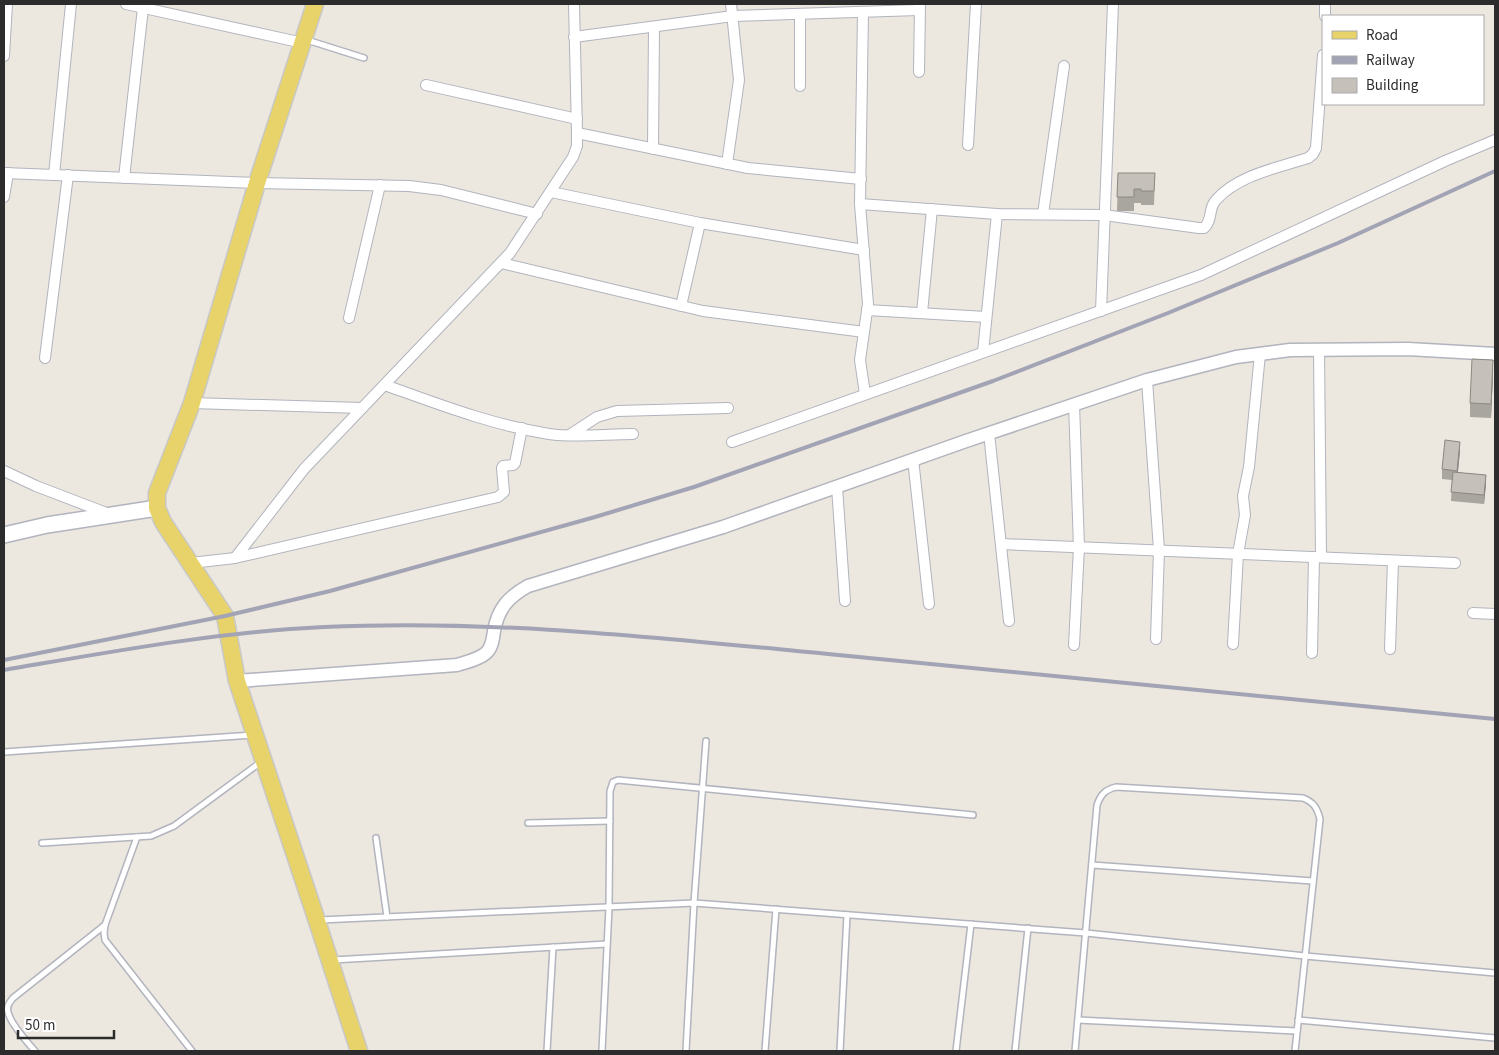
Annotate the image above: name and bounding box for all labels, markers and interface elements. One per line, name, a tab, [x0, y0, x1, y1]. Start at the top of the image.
legend	[1322, 15, 1484, 105]
text: Road	[1366, 25, 1398, 46]
text: Railway	[1366, 50, 1415, 71]
text: Building	[1366, 75, 1419, 96]
scale bar	[18, 1008, 114, 1040]
text: 50 m	[25, 1015, 55, 1036]

